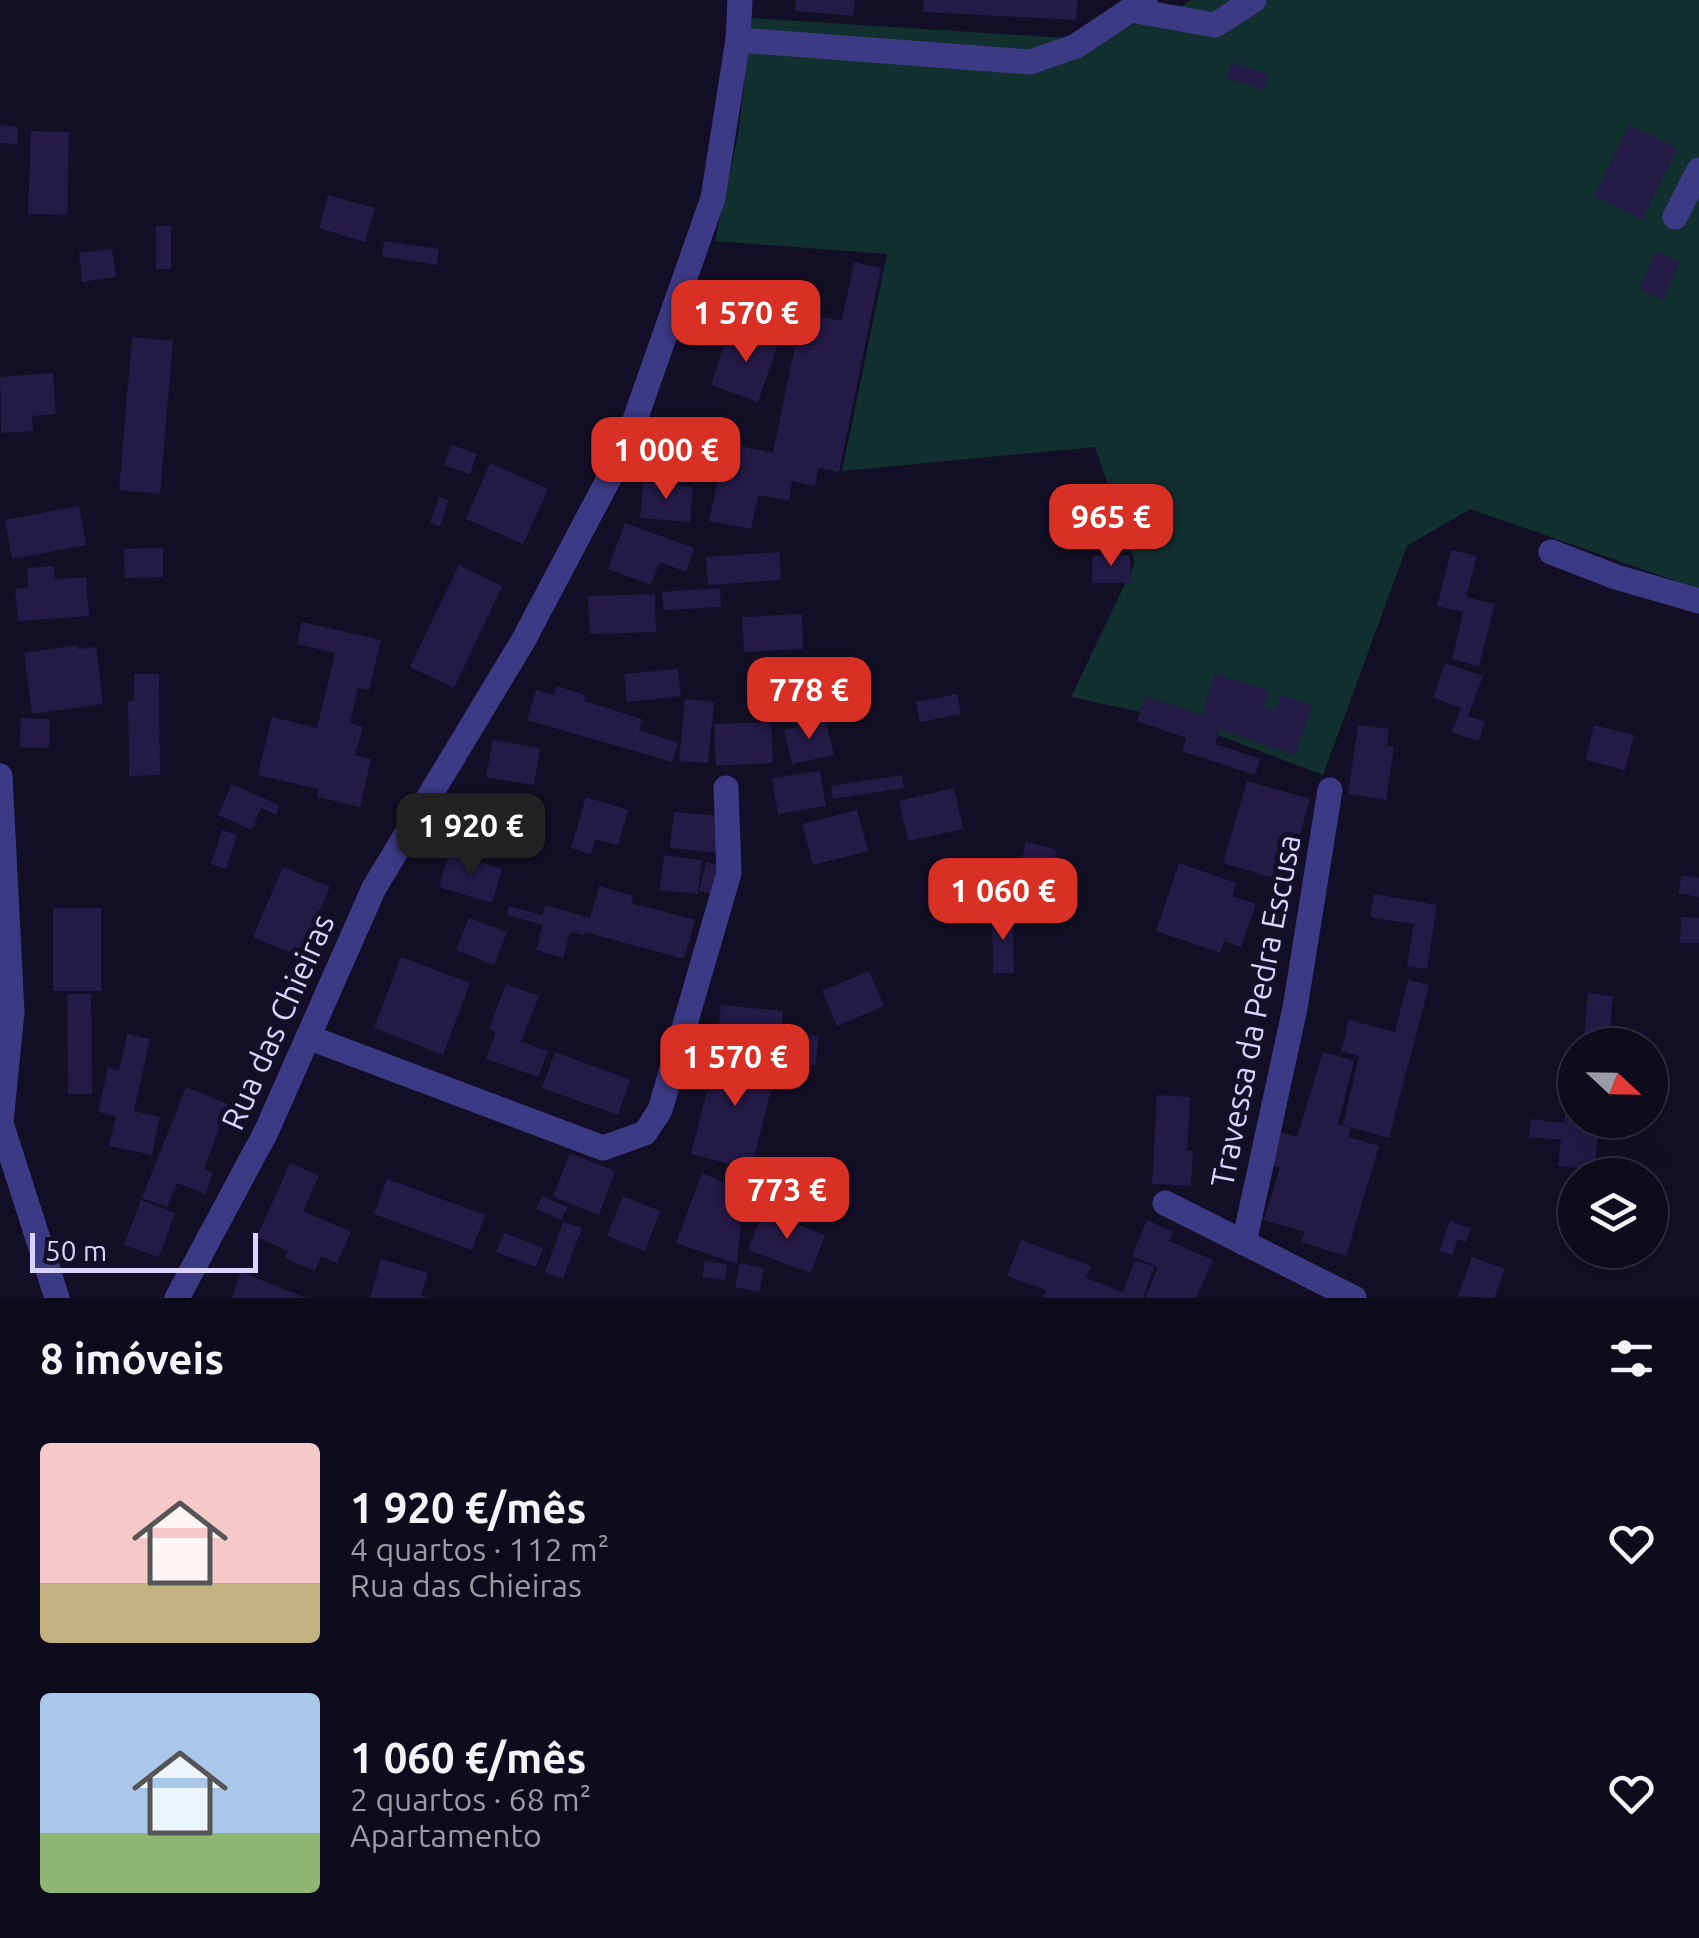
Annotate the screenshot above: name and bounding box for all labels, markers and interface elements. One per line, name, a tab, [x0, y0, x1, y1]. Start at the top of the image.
pin: 1 570 €	[654, 280, 838, 365]
text: 1 570 €	[693, 294, 799, 330]
pin: 1 000 €	[574, 417, 758, 502]
text: 1 000 €	[613, 431, 719, 467]
pin: 965 €	[1041, 484, 1181, 569]
text: 965 €	[1071, 498, 1151, 534]
pin: 778 €	[739, 657, 879, 742]
text: 778 €	[769, 671, 849, 707]
pin: 1 920 €	[379, 793, 563, 878]
text: 1 920 €	[418, 807, 524, 843]
street label: Travessa da Pedra Escusa	[1203, 831, 1307, 1190]
pin: 1 060 €	[911, 858, 1095, 943]
text: 1 060 €	[950, 872, 1056, 908]
street label: Rua das Chieiras	[213, 908, 341, 1135]
pin: 1 570 €	[643, 1024, 827, 1109]
north arrow	[1558, 1028, 1668, 1138]
map controls	[1558, 1028, 1668, 1268]
text: 1 570 €	[682, 1038, 788, 1074]
pin: 773 €	[717, 1157, 857, 1242]
button: layers	[1558, 1158, 1668, 1268]
text: 773 €	[747, 1171, 827, 1207]
scale bar	[30, 1228, 258, 1272]
text: 50 m	[45, 1235, 107, 1266]
icon: filters	[1604, 1331, 1659, 1386]
text: 8 imóveis	[40, 1335, 224, 1382]
icon: home	[120, 1483, 240, 1603]
text: 1 920 €/mês	[350, 1484, 586, 1531]
icon: heart	[1604, 1516, 1659, 1571]
text: 4 quartos · 112 m²	[350, 1531, 609, 1567]
text: Rua das Chieiras	[350, 1567, 582, 1603]
icon: home	[120, 1733, 240, 1853]
text: 1 060 €/mês	[350, 1734, 586, 1781]
icon: heart	[1604, 1766, 1659, 1821]
text: 2 quartos · 68 m²	[350, 1781, 591, 1817]
text: Apartamento	[350, 1817, 542, 1853]

